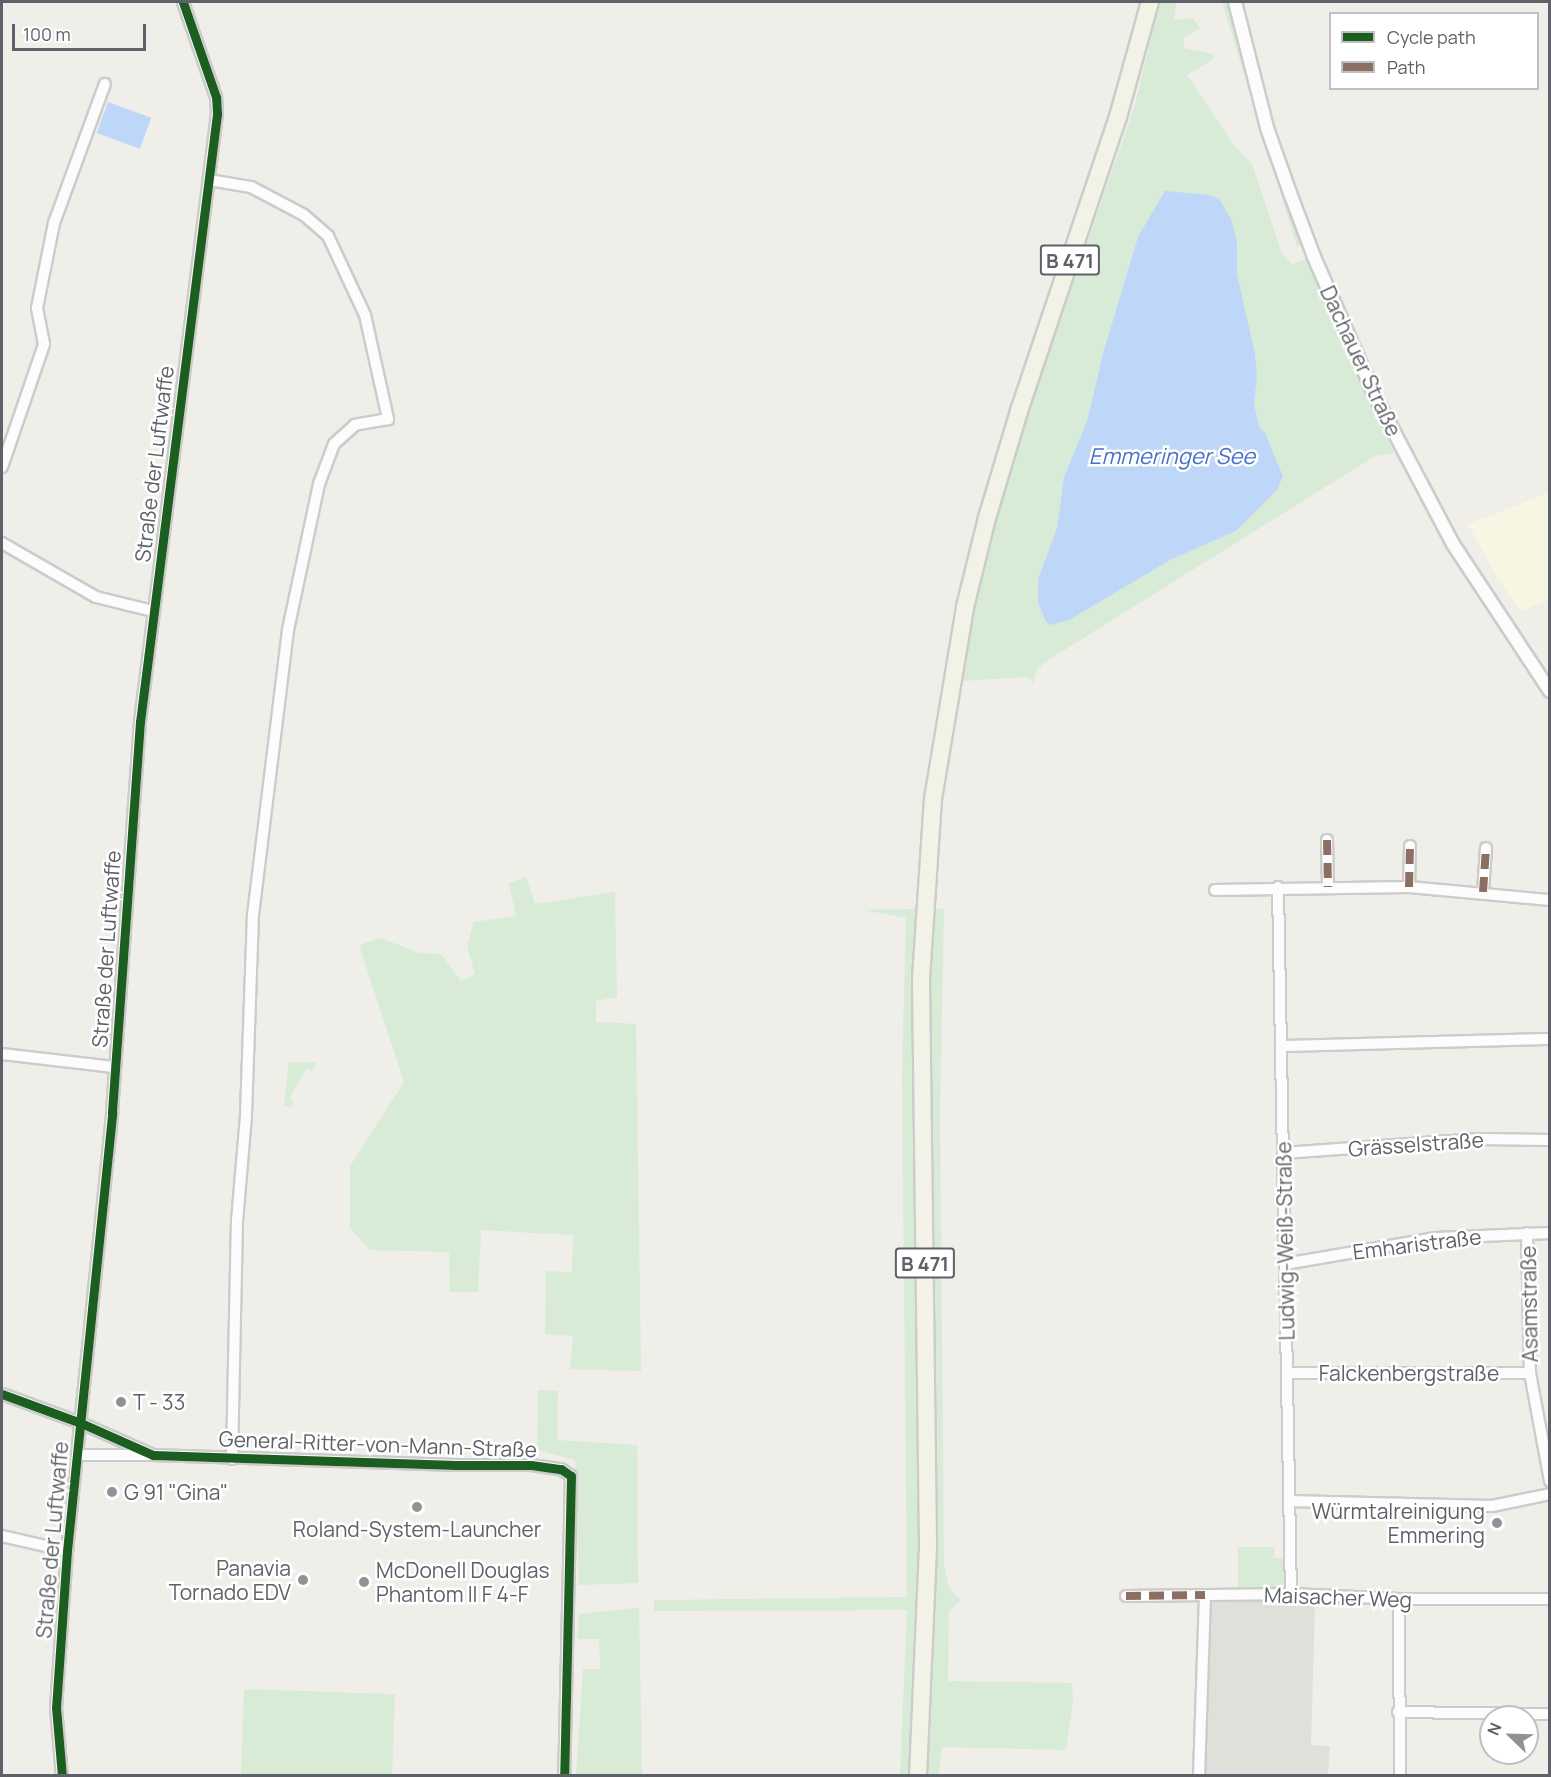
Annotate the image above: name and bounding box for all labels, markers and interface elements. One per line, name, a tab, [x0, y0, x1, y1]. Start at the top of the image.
scale bar	[15, 12, 148, 50]
legend	[1329, 12, 1539, 90]
text: 100 m	[23, 22, 71, 46]
text: Cycle path	[1387, 25, 1476, 49]
text: Path	[1387, 55, 1425, 79]
road number: B 471	[1038, 243, 1102, 277]
street label: Dachauer Straße	[1315, 282, 1407, 440]
street label: Straße der Luftwaffe	[129, 364, 179, 564]
water label: Emmeringer See	[1089, 444, 1255, 470]
street label: Straße der Luftwaffe	[87, 850, 125, 1048]
street label: Grässelstraße	[1347, 1127, 1485, 1161]
street label: Ludwig-Weiß-Straße	[1271, 1141, 1299, 1341]
street label: Emharistraße	[1351, 1224, 1483, 1264]
street label: Asamstraße	[1515, 1245, 1543, 1363]
road number: B 471	[894, 1246, 956, 1280]
street label: Falckenbergstraße	[1319, 1360, 1499, 1386]
place label: T - 33	[133, 1389, 186, 1415]
marker: T - 33	[114, 1395, 128, 1409]
street label: General-Ritter-von-Mann-Straße	[218, 1426, 538, 1462]
street label: Straße der Luftwaffe	[31, 1440, 73, 1640]
place label: G 91 "Gina"	[124, 1479, 228, 1505]
marker: G 91 "Gina"	[105, 1485, 119, 1499]
place label: Würmtalreinigung Emmering	[1311, 1498, 1485, 1548]
marker: Roland-System-Launcher	[410, 1500, 424, 1514]
place label: Roland-System-Launcher	[293, 1516, 541, 1542]
marker: Würmtalreinigung Emmering	[1490, 1516, 1504, 1530]
place label: Panavia Tornado EDV	[169, 1555, 291, 1605]
place label: McDonell Douglas Phantom II F 4-F	[376, 1557, 550, 1607]
marker: Panavia Tornado EDV	[296, 1573, 310, 1587]
marker: McDonell Douglas Phantom II F 4-F	[357, 1575, 371, 1589]
street label: Maisacher Weg	[1264, 1582, 1412, 1612]
north arrow	[1479, 1705, 1539, 1765]
text: N	[1482, 1719, 1507, 1738]

